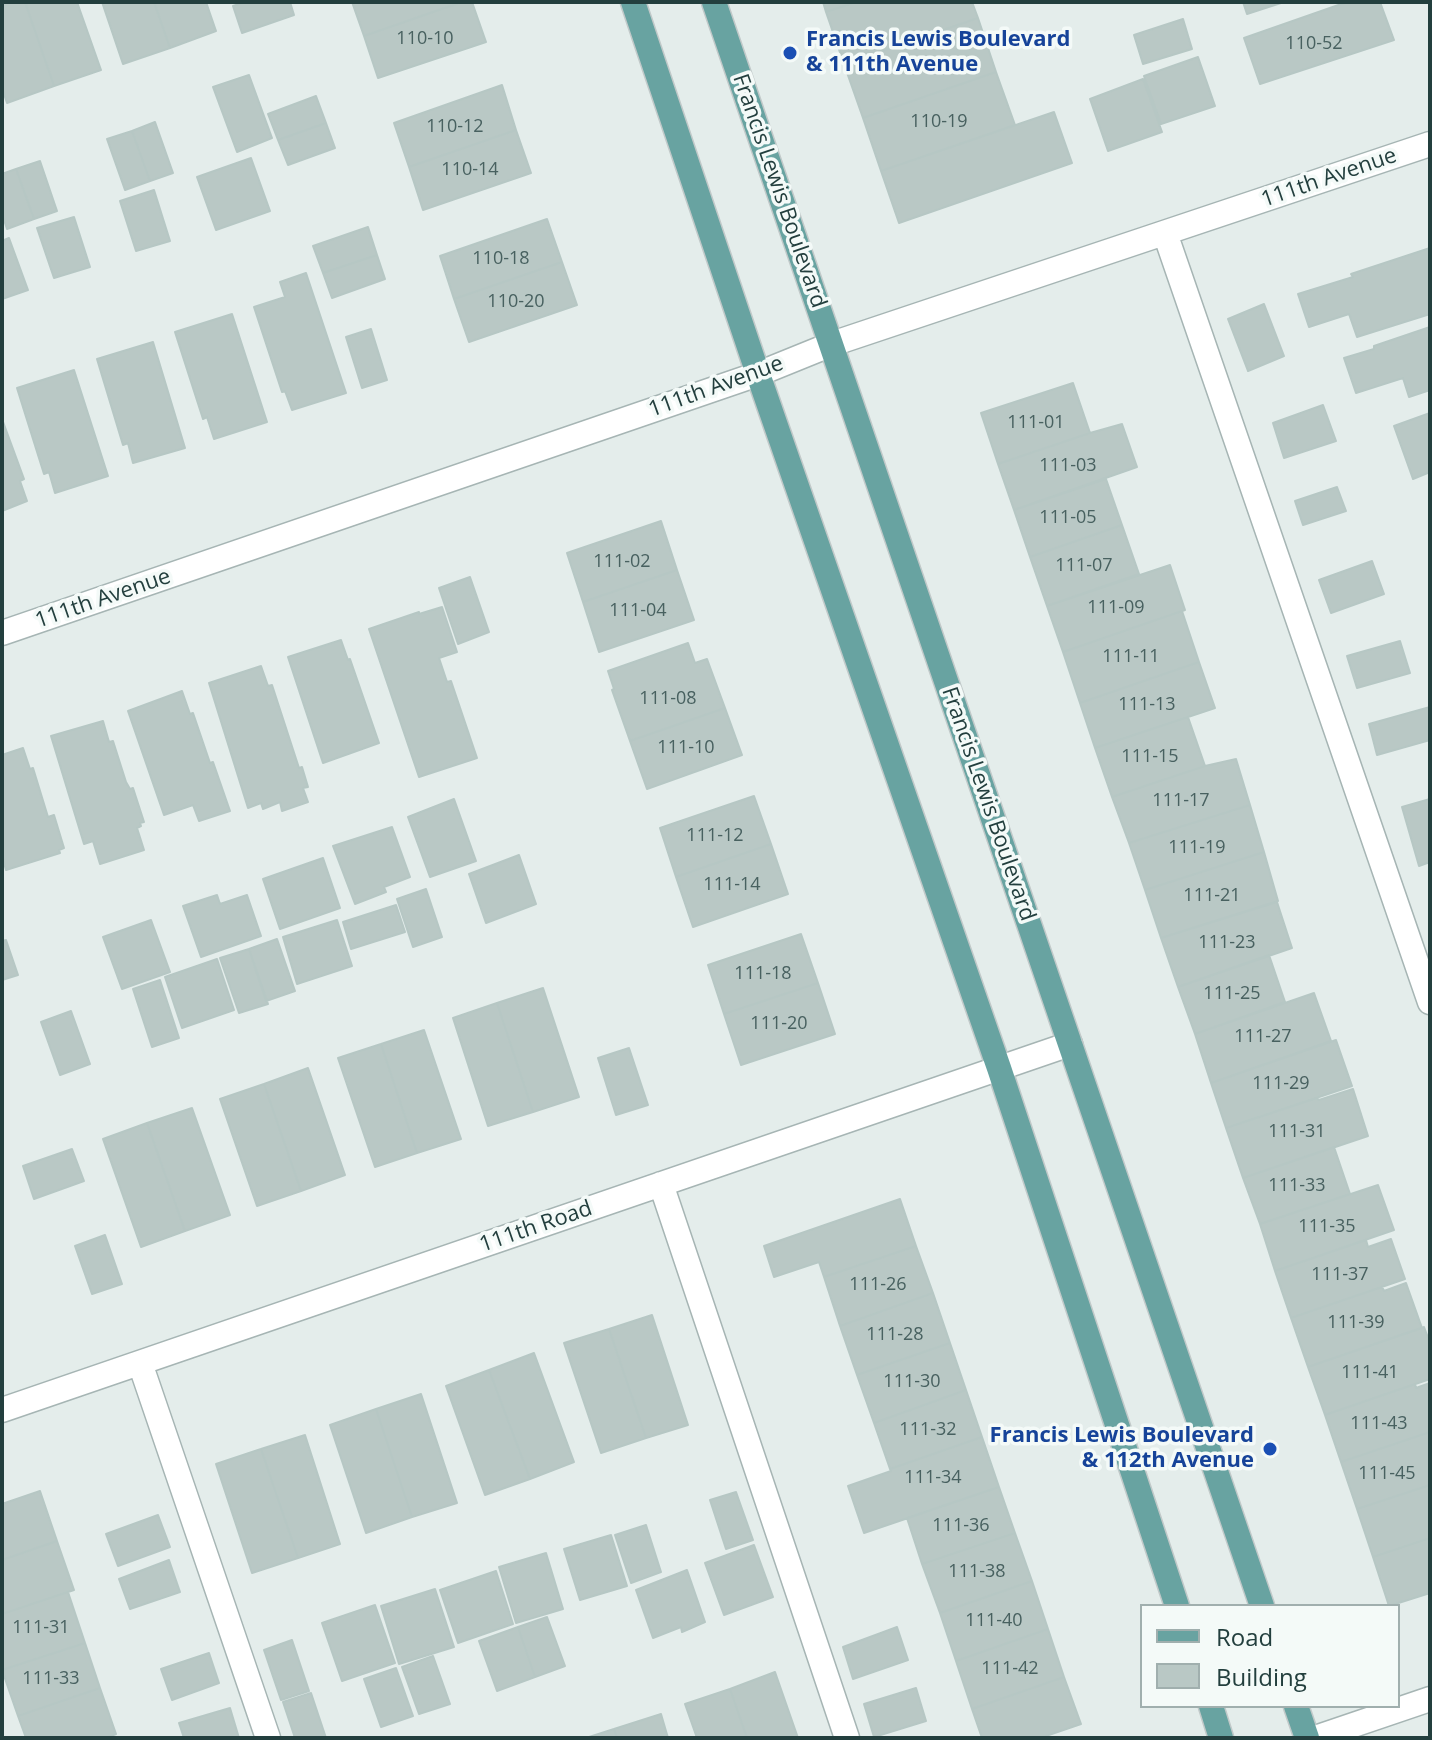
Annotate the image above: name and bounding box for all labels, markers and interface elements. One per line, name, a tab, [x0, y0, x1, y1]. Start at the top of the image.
place label: Francis Lewis Boulevard & 111th Avenue	[806, 27, 1070, 78]
house number: 110-10	[396, 28, 454, 50]
house number: 110-52	[1285, 33, 1343, 55]
marker: Francis Lewis Boulevard & 111th Avenue	[781, 44, 799, 62]
street label: Francis Lewis Boulevard	[727, 71, 831, 311]
house number: 110-19	[910, 111, 968, 133]
house number: 110-12	[426, 116, 484, 138]
street label: 111th Avenue	[1258, 143, 1400, 213]
house number: 110-14	[441, 159, 499, 181]
house number: 110-18	[472, 248, 530, 270]
house number: 110-20	[487, 291, 545, 313]
street label: 111th Avenue	[645, 350, 787, 424]
house number: 111-01	[1007, 412, 1065, 434]
house number: 111-03	[1039, 455, 1097, 477]
house number: 111-05	[1039, 507, 1097, 529]
house number: 111-02	[593, 551, 651, 573]
house number: 111-07	[1055, 555, 1113, 577]
street label: 111th Avenue	[32, 564, 174, 634]
house number: 111-09	[1087, 597, 1145, 619]
house number: 111-04	[609, 600, 667, 622]
house number: 111-11	[1102, 646, 1160, 668]
street label: Francis Lewis Boulevard	[936, 684, 1040, 924]
house number: 111-08	[639, 688, 697, 710]
house number: 111-13	[1118, 694, 1176, 716]
house number: 111-10	[657, 737, 715, 759]
house number: 111-15	[1121, 746, 1179, 768]
house number: 111-17	[1152, 790, 1210, 812]
house number: 111-12	[686, 825, 744, 847]
house number: 111-19	[1168, 837, 1226, 859]
house number: 111-14	[703, 874, 761, 896]
house number: 111-21	[1183, 885, 1241, 907]
house number: 111-23	[1198, 932, 1256, 954]
house number: 111-18	[734, 963, 792, 985]
house number: 111-25	[1203, 983, 1261, 1005]
house number: 111-20	[750, 1013, 808, 1035]
house number: 111-27	[1234, 1026, 1292, 1048]
house number: 111-29	[1252, 1073, 1310, 1095]
house number: 111-31	[1268, 1121, 1326, 1143]
house number: 111-33	[1268, 1175, 1326, 1197]
street label: 111th Road	[476, 1195, 596, 1259]
house number: 111-35	[1298, 1216, 1356, 1238]
house number: 111-37	[1311, 1264, 1369, 1286]
house number: 111-26	[849, 1274, 907, 1296]
house number: 111-39	[1327, 1312, 1385, 1334]
house number: 111-28	[866, 1324, 924, 1346]
house number: 111-41	[1341, 1362, 1399, 1384]
house number: 111-30	[883, 1371, 941, 1393]
house number: 111-43	[1350, 1413, 1408, 1435]
house number: 111-32	[899, 1419, 957, 1441]
place label: Francis Lewis Boulevard & 112th Avenue	[990, 1423, 1254, 1474]
marker: Francis Lewis Boulevard & 112th Avenue	[1261, 1440, 1279, 1458]
house number: 111-45	[1358, 1463, 1416, 1485]
house number: 111-34	[904, 1467, 962, 1489]
house number: 111-36	[932, 1515, 990, 1537]
house number: 111-38	[948, 1561, 1006, 1583]
legend	[1140, 1604, 1400, 1708]
house number: 111-40	[965, 1610, 1023, 1632]
house number: 111-31	[12, 1617, 70, 1639]
text: Road	[1216, 1620, 1273, 1653]
house number: 111-42	[981, 1658, 1039, 1680]
text: Building	[1216, 1660, 1307, 1693]
house number: 111-33	[22, 1668, 80, 1690]

